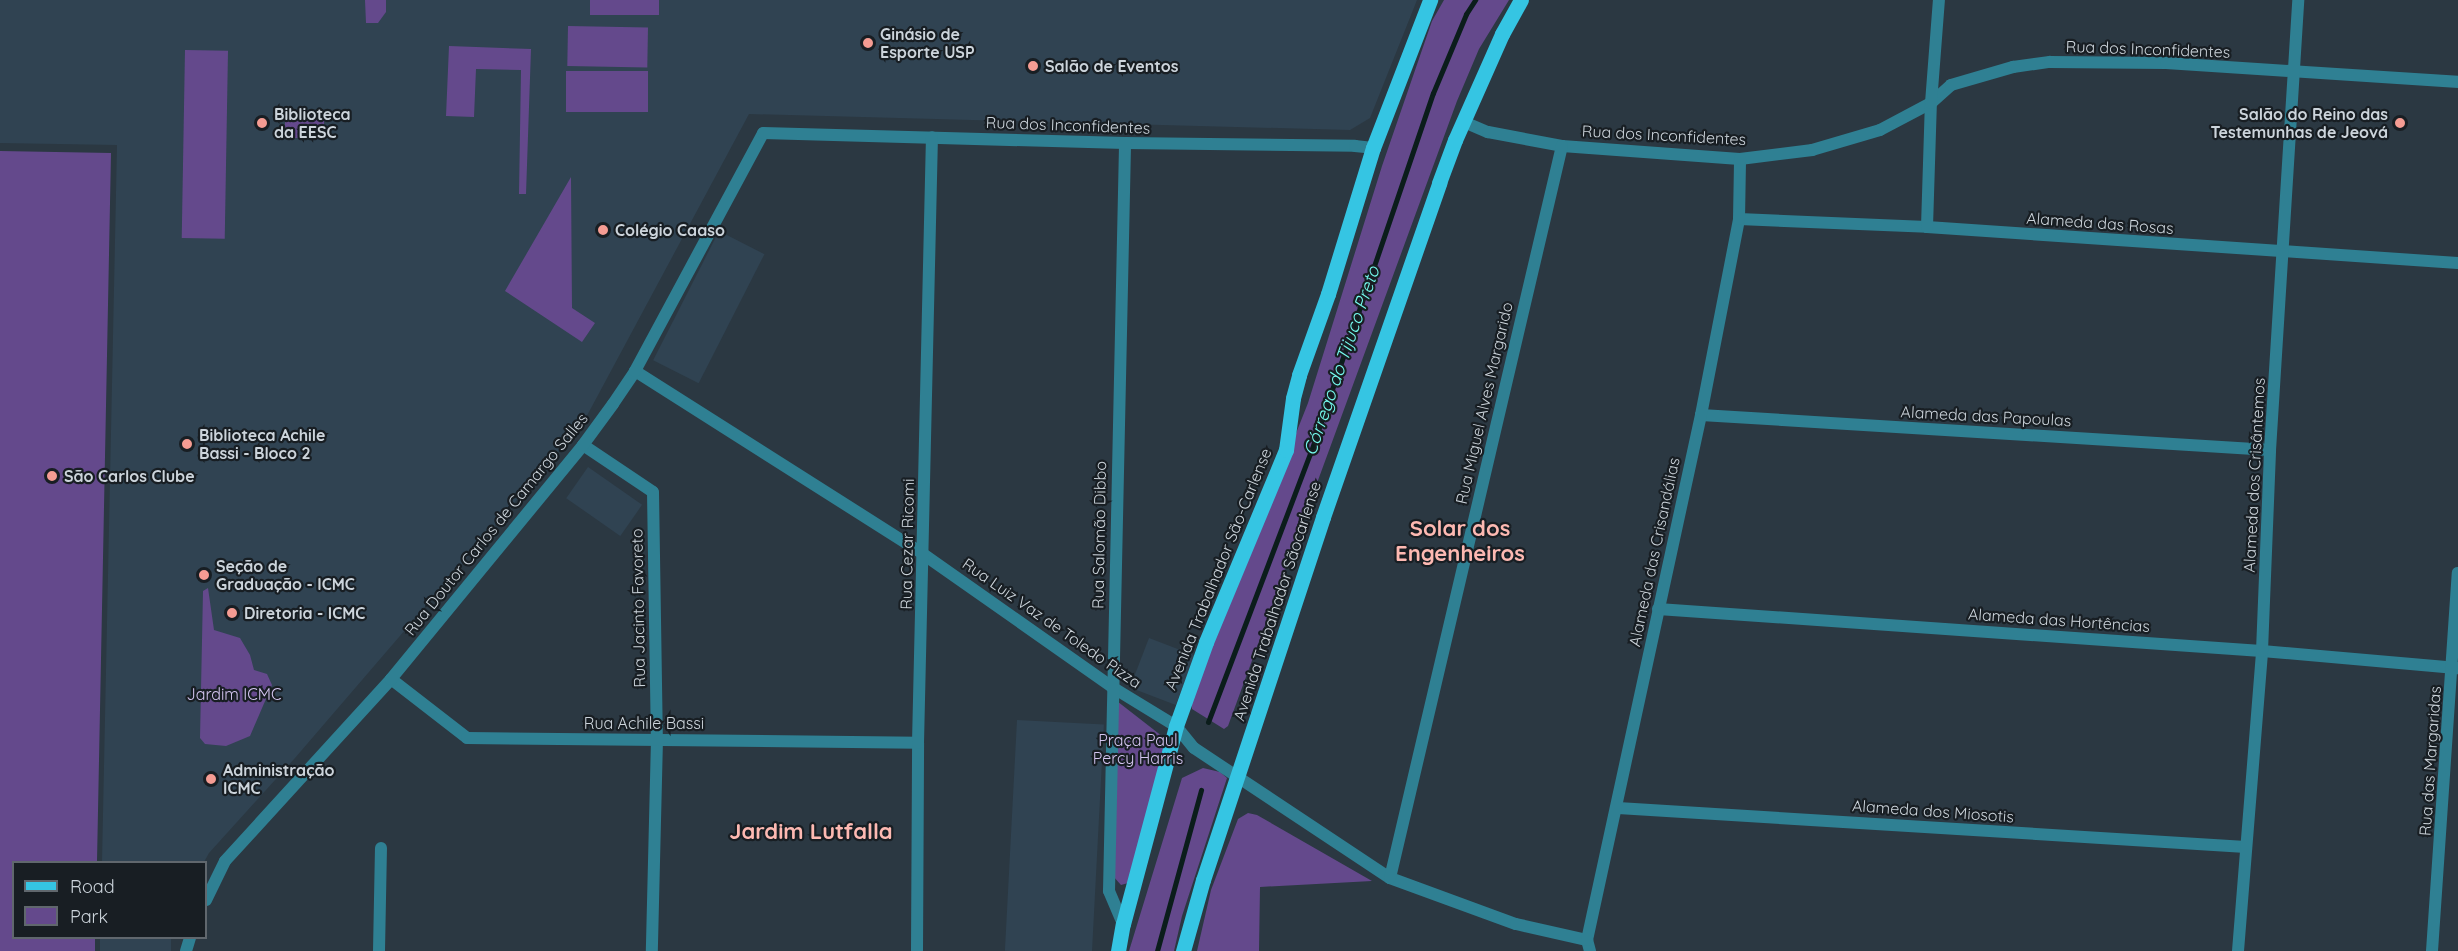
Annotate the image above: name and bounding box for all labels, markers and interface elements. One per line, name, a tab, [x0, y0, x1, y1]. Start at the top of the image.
place label: Ginásio de Esporte USP	[880, 24, 975, 62]
marker: Ginásio de Esporte USP	[861, 36, 875, 50]
street label: Rua dos Inconfidentes	[2065, 37, 2231, 61]
place label: Salão de Eventos	[1045, 56, 1178, 76]
marker: Salão de Eventos	[1026, 59, 1040, 73]
place label: Biblioteca da EESC	[274, 104, 351, 142]
place label: Salão do Reino das Testemunhas de Jeová	[2210, 104, 2388, 142]
street label: Rua dos Inconfidentes	[985, 113, 1151, 137]
marker: Biblioteca da EESC	[255, 116, 269, 130]
marker: Salão do Reino das Testemunhas de Jeová	[2393, 116, 2407, 130]
street label: Rua dos Inconfidentes	[1581, 121, 1747, 149]
street label: Alameda das Rosas	[2026, 208, 2174, 238]
place label: Colégio Caaso	[615, 220, 725, 240]
marker: Colégio Caaso	[596, 223, 610, 237]
water label: Córrego do Tijuco Preto	[1299, 264, 1385, 458]
street label: Rua Miguel Alves Margarido	[1451, 300, 1517, 506]
street label: Alameda dos Crisântemos	[2239, 377, 2269, 573]
street label: Alameda das Papoulas	[1900, 402, 2072, 430]
street label: Rua Doutor Carlos de Camargo Salles	[400, 409, 592, 639]
place label: Biblioteca Achile Bassi - Bloco 2	[199, 425, 325, 463]
marker: Biblioteca Achile Bassi - Bloco 2	[180, 437, 194, 451]
street label: Avenida Trabalhador São-Carlense	[1161, 445, 1275, 693]
street label: Alameda das Crisandálias	[1625, 456, 1683, 648]
street label: Rua Salomão Dibbo	[1088, 461, 1110, 609]
place label: São Carlos Clube	[64, 466, 195, 486]
marker: São Carlos Clube	[45, 469, 59, 483]
street label: Rua Cezar Ricomi	[896, 478, 918, 610]
street label: Avenida Trabalhador Sãocarlense	[1229, 479, 1325, 723]
district label: Solar dos Engenheiros	[1395, 515, 1525, 566]
street label: Rua Jacinto Favoreto	[627, 528, 649, 688]
street label: Rua Luiz Vaz de Toledo Pizza	[959, 554, 1145, 692]
place label: Seção de Graduação - ICMC	[216, 556, 355, 594]
marker: Seção de Graduação - ICMC	[197, 568, 211, 582]
place label: Diretoria - ICMC	[244, 603, 365, 623]
street label: Alameda das Hortências	[1967, 604, 2151, 636]
marker: Diretoria - ICMC	[225, 606, 239, 620]
park label: Jardim ICMC	[187, 684, 281, 704]
street label: Rua das Margaridas	[2415, 686, 2445, 836]
street label: Rua Achile Bassi	[584, 713, 704, 733]
park label: Praça Paul Percy Harris	[1093, 730, 1183, 768]
place label: Administração ICMC	[223, 760, 335, 798]
marker: Administração ICMC	[204, 772, 218, 786]
street label: Alameda dos Miosotis	[1851, 796, 2015, 826]
district label: Jardim Lutfalla	[729, 819, 893, 845]
legend	[12, 861, 207, 939]
text: Road	[70, 875, 115, 898]
text: Park	[70, 905, 108, 928]

